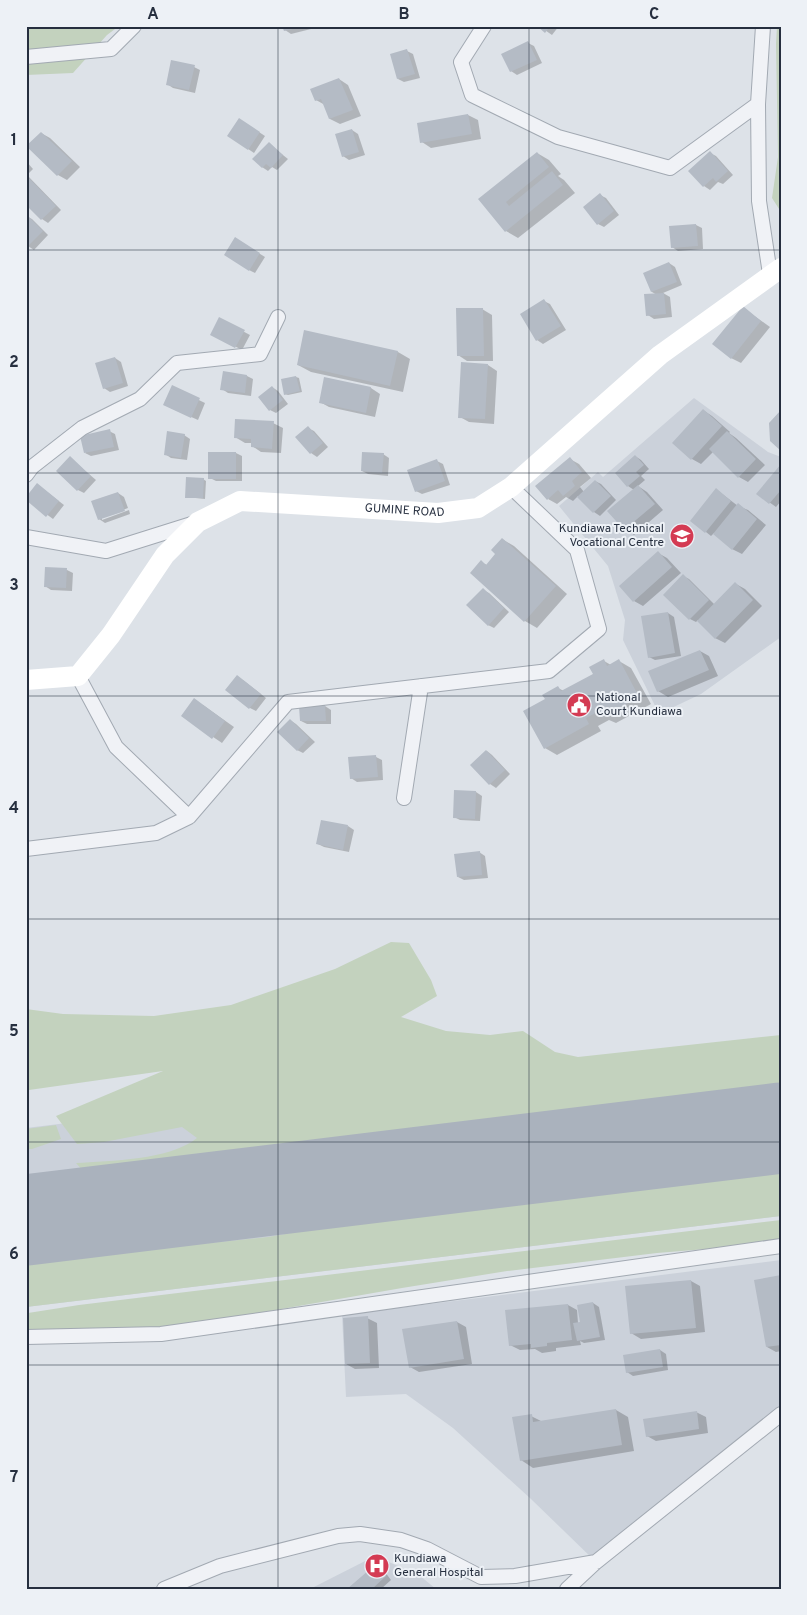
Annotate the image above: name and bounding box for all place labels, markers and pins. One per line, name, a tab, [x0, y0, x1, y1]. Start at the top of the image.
place label: Kundiawa Technical Vocational Centre	[559, 521, 664, 551]
school or university icon: Kundiawa Technical Vocational Centre	[669, 523, 695, 549]
place label: National Court Kundiawa	[596, 690, 682, 720]
public building icon: National Court Kundiawa	[566, 692, 592, 718]
place label: Kundiawa General Hospital	[394, 1551, 483, 1581]
hospital icon: Kundiawa General Hospital	[364, 1553, 390, 1579]

